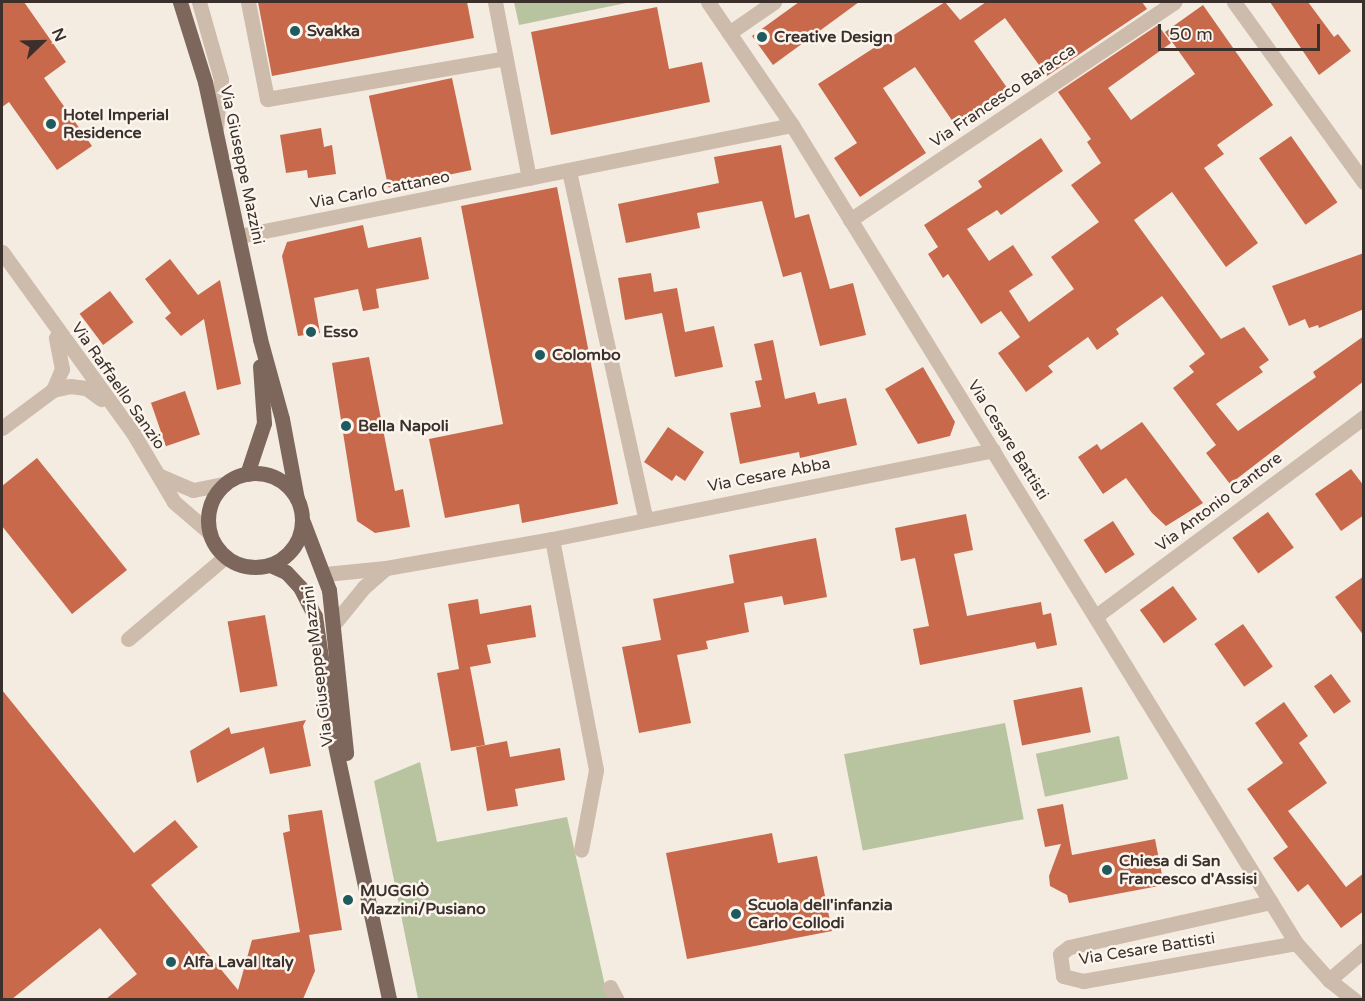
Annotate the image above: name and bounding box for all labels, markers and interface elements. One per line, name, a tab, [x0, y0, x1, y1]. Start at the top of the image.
north arrow	[12, 12, 72, 72]
scale bar	[1161, 12, 1323, 50]
place label: Svakka	[307, 21, 360, 41]
text: 50 m	[1169, 23, 1213, 45]
marker: Svakka	[288, 24, 302, 38]
text: N	[47, 25, 70, 45]
place label: Creative Design	[774, 27, 893, 47]
marker: Creative Design	[755, 30, 769, 44]
street label: Via Francesco Baracca	[927, 40, 1079, 152]
street label: Via Giuseppe Mazzini	[216, 84, 268, 246]
place label: Hotel Imperial Residence	[63, 105, 169, 143]
marker: Hotel Imperial Residence	[44, 117, 58, 131]
street label: Via Carlo Cattaneo	[309, 167, 451, 213]
street label: Via Raffaello Sanzio	[67, 319, 169, 453]
place label: Esso	[323, 322, 358, 342]
marker: Esso	[304, 325, 318, 339]
place label: Colombo	[552, 345, 621, 365]
marker: Colombo	[533, 348, 547, 362]
street label: Via Cesare Battisti	[963, 377, 1053, 503]
place label: Bella Napoli	[358, 416, 449, 436]
marker: Bella Napoli	[339, 419, 353, 433]
street label: Via Antonio Cantore	[1152, 448, 1286, 556]
street label: Via Cesare Abba	[706, 454, 832, 496]
street label: Via Giuseppe Mazzini	[299, 584, 337, 748]
place label: Chiesa di San Francesco d'Assisi	[1119, 851, 1257, 889]
marker: Chiesa di San Francesco d'Assisi	[1100, 863, 1114, 877]
place label: MUGGIÒ Mazzini/Pusiano	[360, 881, 486, 919]
marker: MUGGIÒ Mazzini/Pusiano	[341, 893, 355, 907]
place label: Scuola dell'infanzia Carlo Collodi	[748, 895, 893, 933]
marker: Scuola dell'infanzia Carlo Collodi	[729, 907, 743, 921]
street label: Via Cesare Battisti	[1078, 929, 1216, 969]
place label: Alfa Laval Italy	[183, 952, 293, 972]
marker: Alfa Laval Italy	[164, 955, 178, 969]

